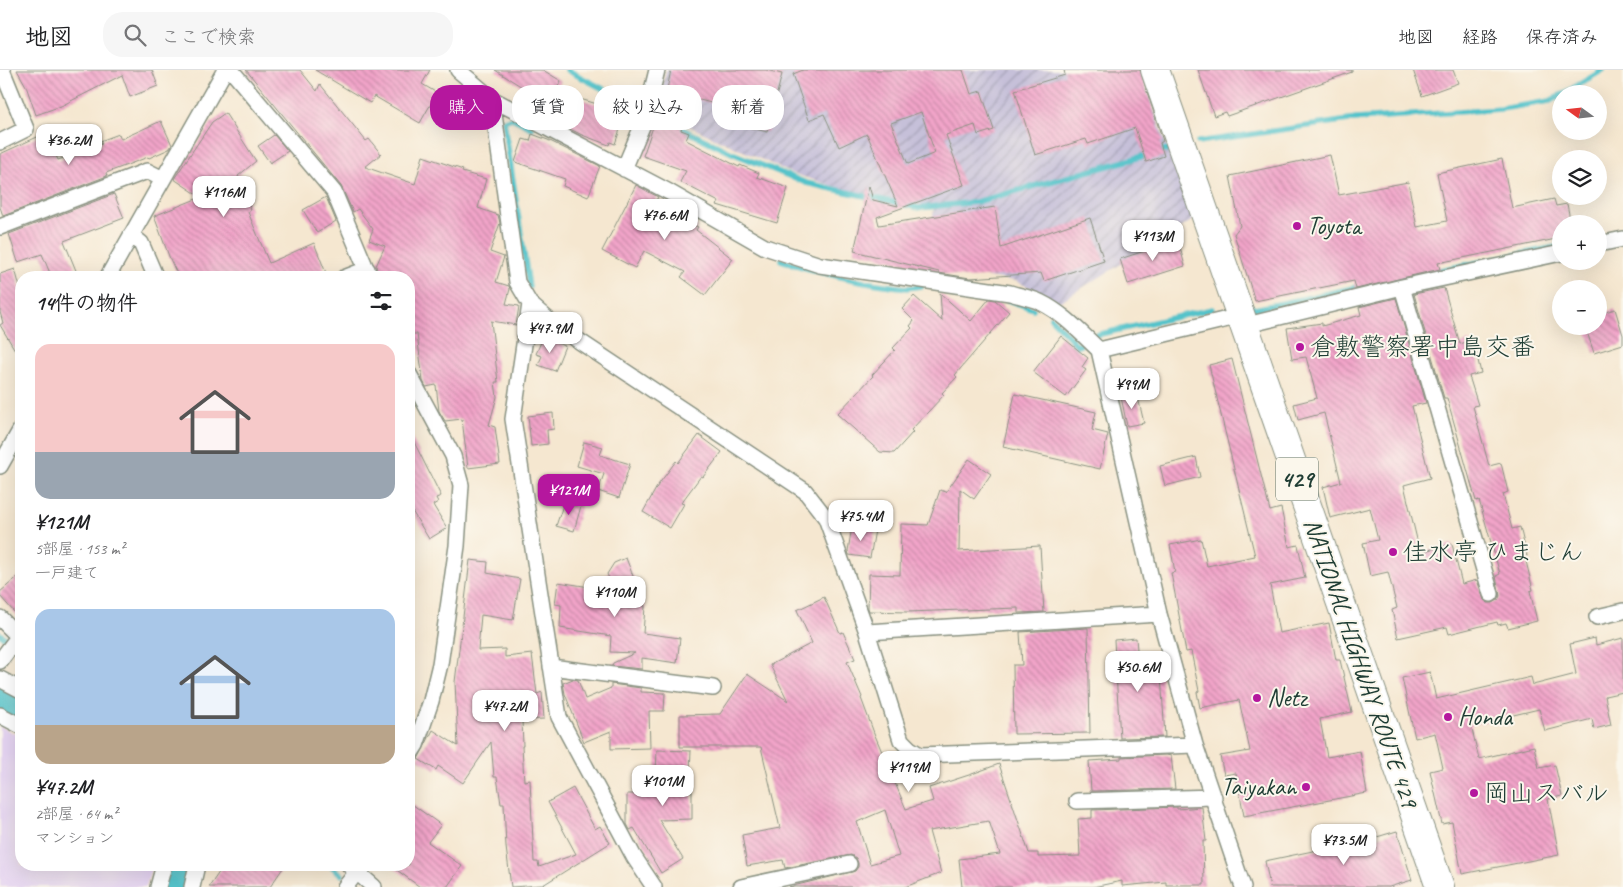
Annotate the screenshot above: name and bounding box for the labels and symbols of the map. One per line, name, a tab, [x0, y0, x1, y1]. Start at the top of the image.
north arrow	[1552, 85, 1608, 140]
pin: ¥36.2M	[28, 124, 110, 166]
pin: ¥116M	[189, 176, 259, 218]
pin: ¥76.6M	[624, 198, 706, 241]
place label: Toyota	[1307, 210, 1363, 242]
pin: ¥113M	[1118, 220, 1188, 262]
marker: Toyota	[1291, 220, 1303, 232]
pin: ¥47.9M	[509, 312, 591, 354]
place label: 倉敷警察署中島交番	[1310, 331, 1535, 363]
marker: 倉敷警察署中島交番	[1294, 341, 1306, 353]
pin: ¥99M	[1102, 368, 1162, 410]
road number: 429	[1276, 458, 1318, 500]
pin: ¥121M	[534, 474, 604, 516]
pin: ¥75.4M	[820, 500, 902, 542]
street label: NATIONAL HIGHWAY ROUTE 429	[1296, 514, 1426, 813]
place label: 佳水亭 ひまじん	[1403, 536, 1584, 568]
marker: 佳水亭 ひまじん	[1387, 546, 1399, 558]
pin: ¥110M	[580, 576, 650, 618]
pin: ¥50.6M	[1097, 650, 1179, 693]
place label: Netz	[1267, 682, 1309, 714]
pin: ¥47.2M	[464, 690, 546, 732]
marker: Netz	[1251, 692, 1263, 704]
place label: Honda	[1458, 701, 1514, 733]
marker: Honda	[1442, 711, 1454, 723]
pin: ¥119M	[874, 750, 944, 793]
pin: ¥101M	[628, 764, 698, 807]
place label: Taiyakan	[1221, 771, 1298, 803]
place label: 岡山スバル	[1484, 777, 1609, 809]
marker: Taiyakan	[1300, 781, 1312, 793]
marker: 岡山スバル	[1468, 787, 1480, 799]
pin: ¥73.5M	[1303, 824, 1385, 866]

